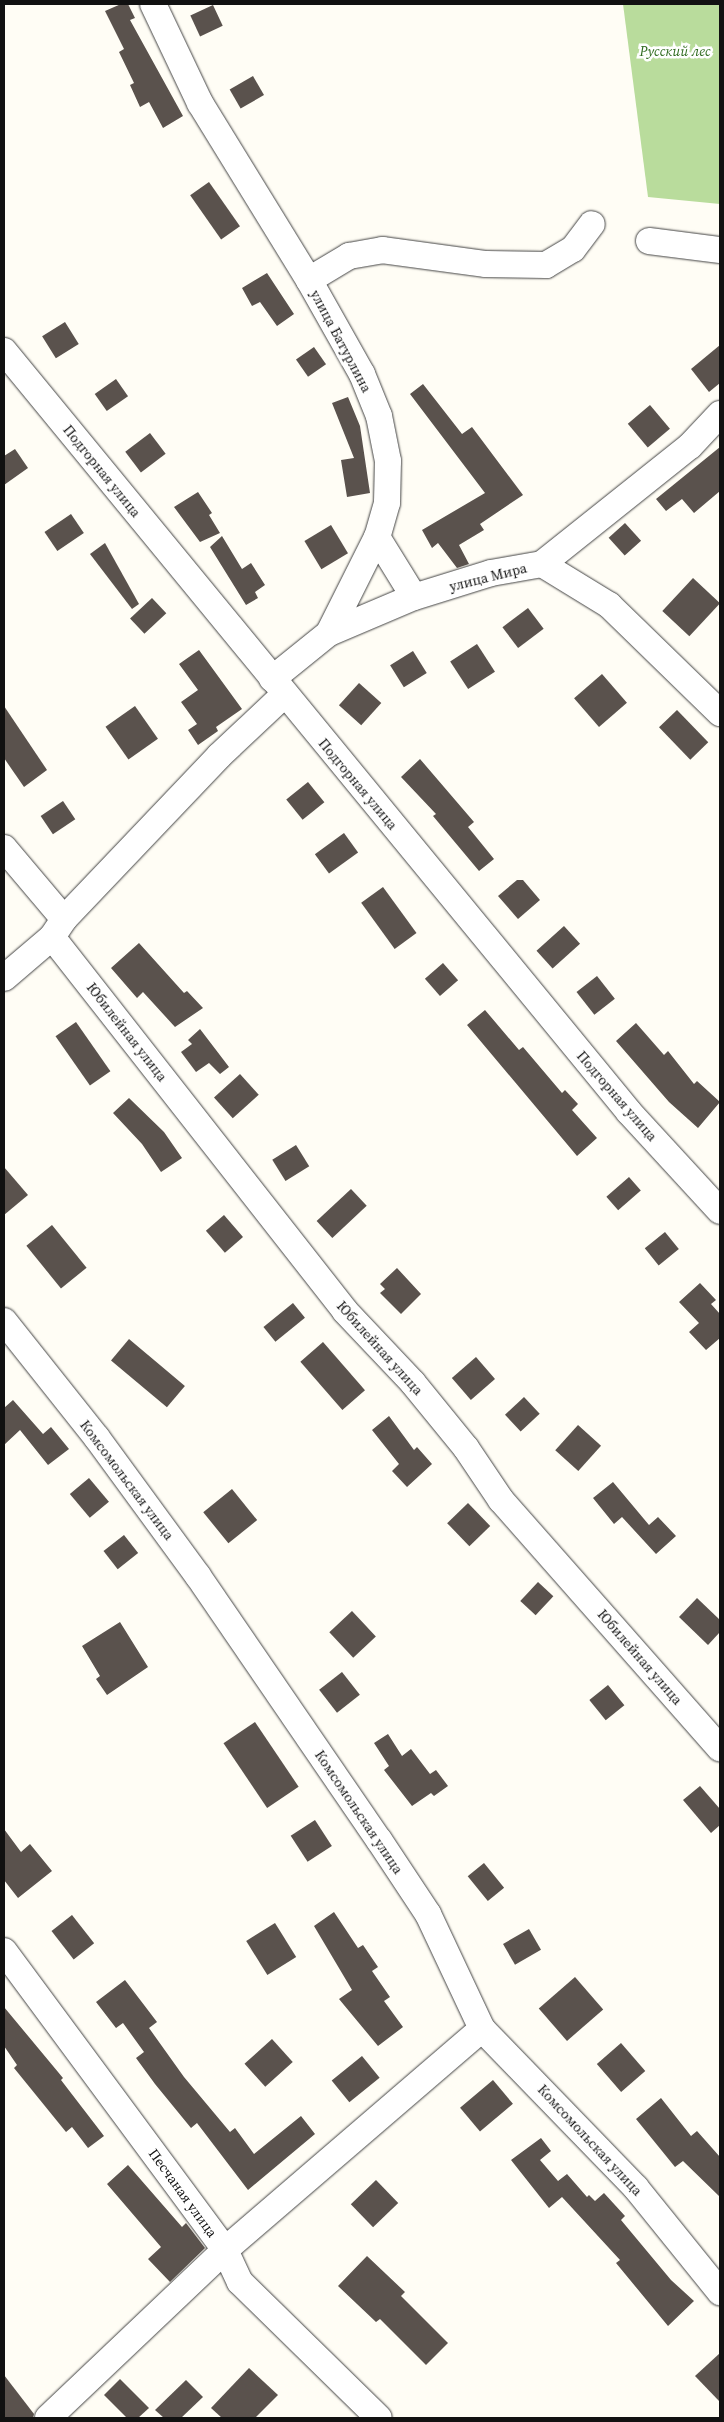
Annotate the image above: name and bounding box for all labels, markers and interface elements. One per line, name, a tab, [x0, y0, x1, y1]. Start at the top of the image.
park label: Русский лес	[639, 43, 711, 59]
street label: улица Батурлина	[307, 287, 375, 395]
street label: Подгорная улица	[60, 421, 144, 521]
street label: улица Мира	[447, 559, 529, 595]
street label: Подгорная улица	[315, 735, 401, 833]
street label: Юбилейная улица	[83, 979, 171, 1085]
street label: Подгорная улица	[573, 1047, 661, 1145]
street label: Юбилейная улица	[333, 1298, 427, 1398]
street label: Комсомольская улица	[76, 1417, 178, 1543]
street label: Юбилейная улица	[594, 1606, 686, 1708]
street label: Комсомольская улица	[311, 1747, 407, 1877]
street label: Комсомольская улица	[534, 2081, 646, 2199]
street label: Песчаная улица	[145, 2145, 221, 2241]

